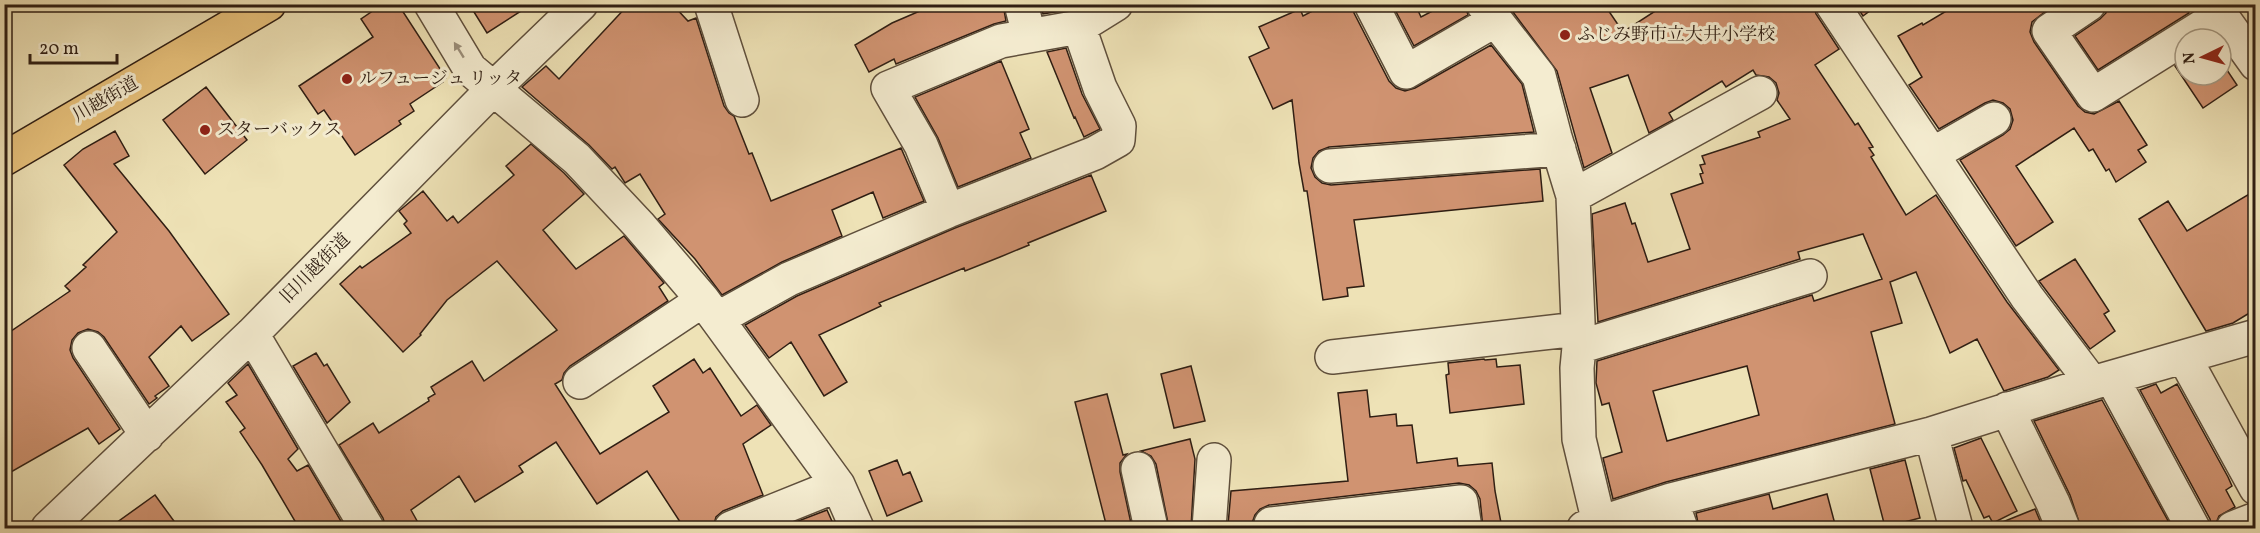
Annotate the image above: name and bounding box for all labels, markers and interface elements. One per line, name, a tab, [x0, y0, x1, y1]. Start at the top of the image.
place label: ふじみ野市立大井小学校	[1577, 23, 1775, 48]
scale bar	[30, 27, 117, 65]
north arrow	[2173, 27, 2233, 87]
marker: ふじみ野市立大井小学校	[1558, 28, 1572, 42]
text: 20 m	[39, 37, 79, 62]
one-way arrow	[453, 42, 464, 58]
text: N	[2179, 51, 2202, 65]
place label: ルフュージュ リッタ	[359, 67, 522, 92]
street label: 川越街道	[69, 71, 143, 129]
marker: ルフュージュ リッタ	[340, 72, 354, 86]
place label: スターバックス	[217, 118, 342, 143]
marker: スターバックス	[198, 123, 212, 137]
street label: 旧川越街道	[275, 228, 357, 310]

